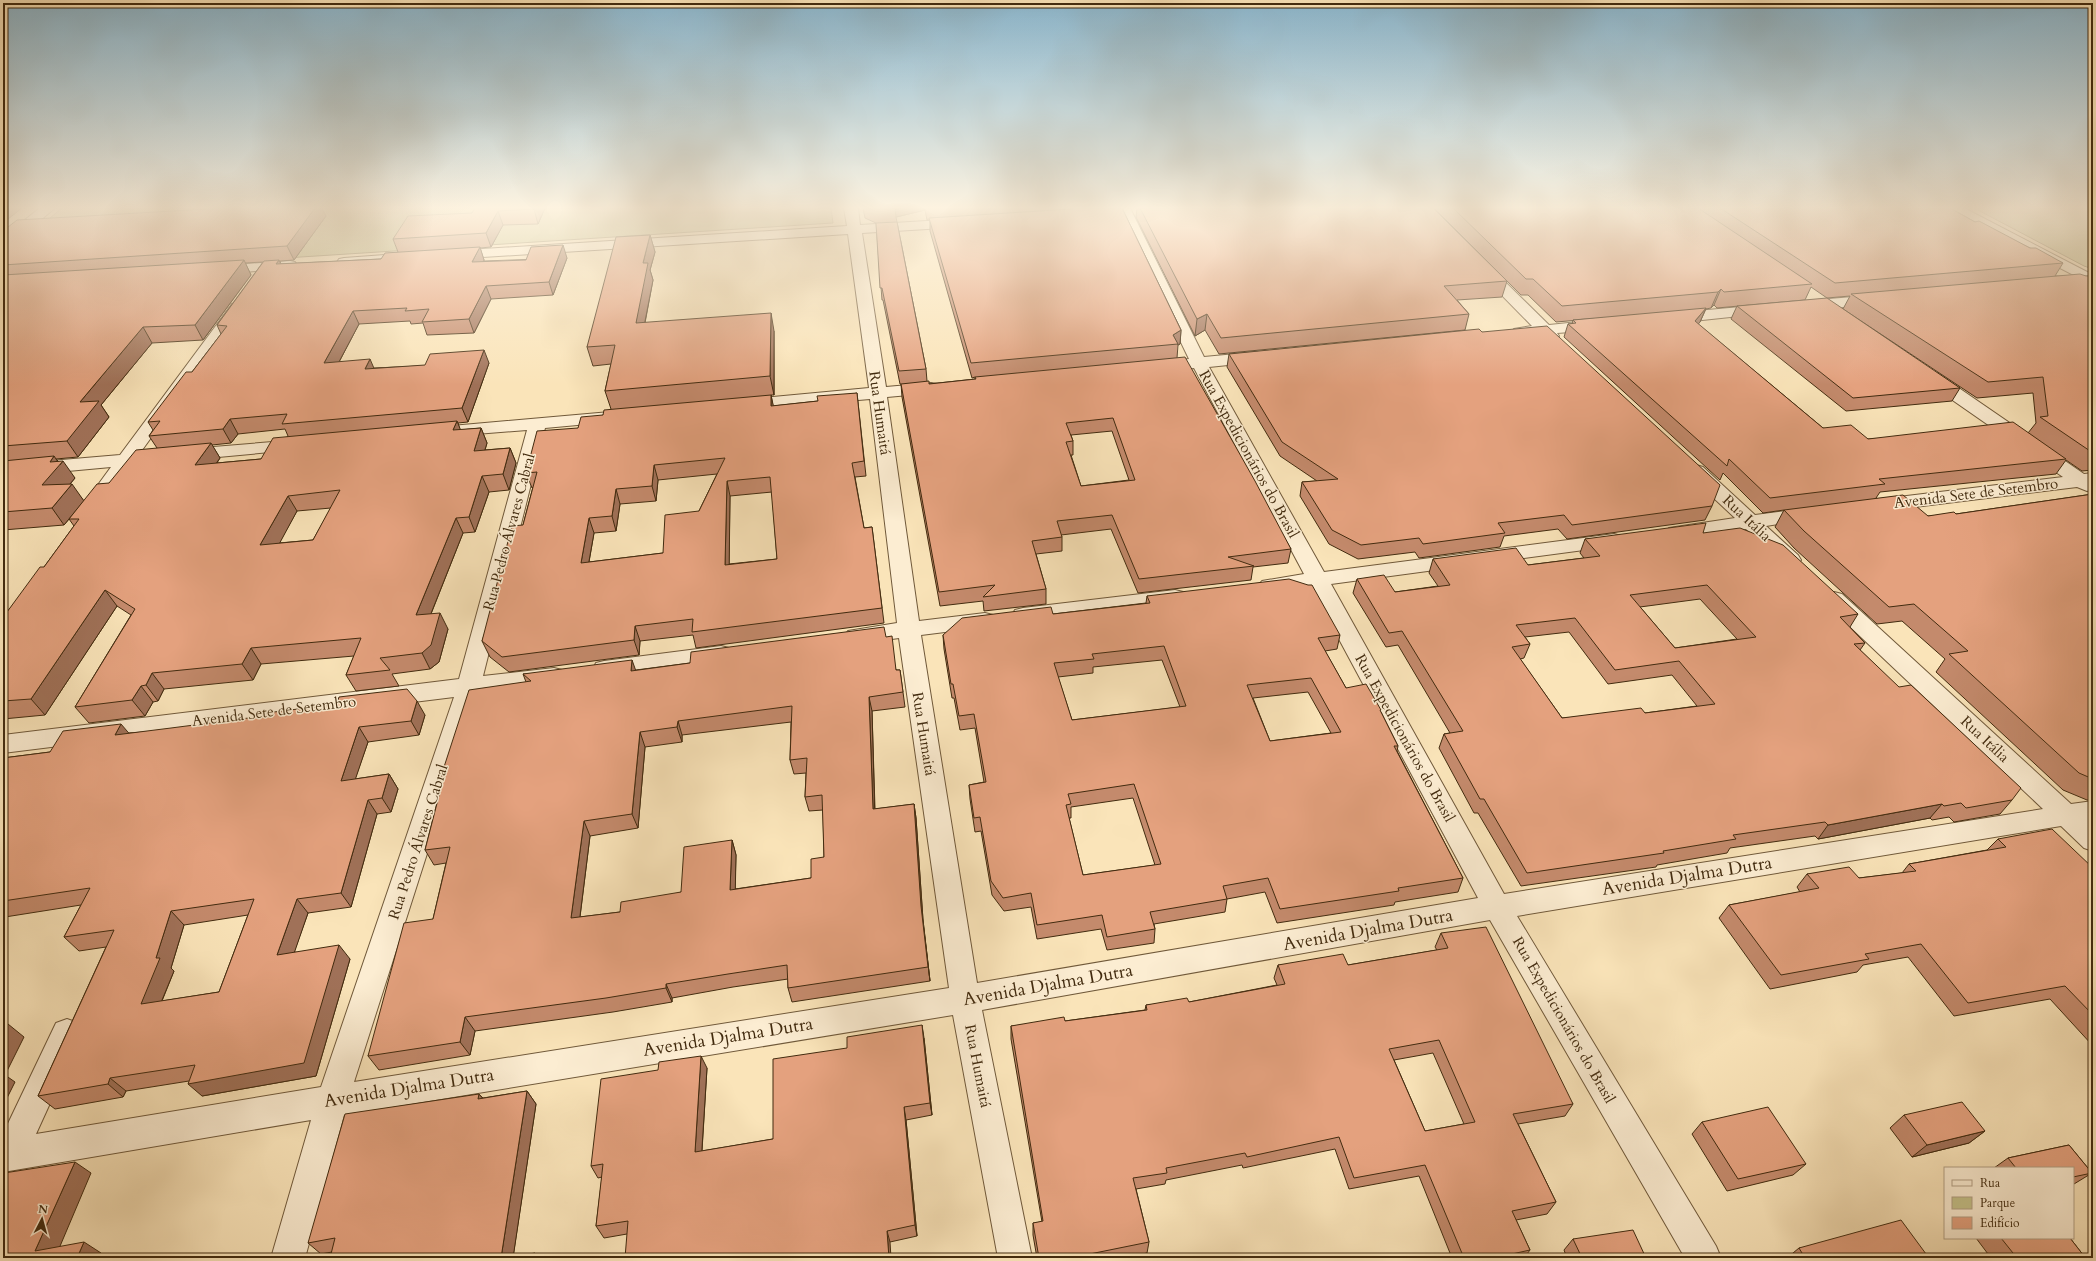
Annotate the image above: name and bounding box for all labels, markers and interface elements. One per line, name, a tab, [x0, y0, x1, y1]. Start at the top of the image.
street label: Rua Expedicionários do Brasil	[1194, 366, 1304, 542]
street label: Rua Humaitá	[864, 370, 896, 457]
street label: Rua Pedro Álvares Cabral	[478, 451, 540, 613]
street label: Avenida Sete de Setembro	[1893, 473, 2059, 513]
street label: Rua Itália	[1718, 490, 1776, 546]
street label: Rua Expedicionários do Brasil	[1350, 650, 1460, 826]
street label: Avenida Sete de Setembro	[191, 691, 357, 731]
street label: Rua Humaitá	[908, 691, 941, 778]
street label: Rua Itália	[1956, 711, 2014, 767]
street label: Rua Pedro Álvares Cabral	[383, 762, 453, 922]
street label: Avenida Djalma Dutra	[1600, 850, 1774, 902]
street label: Avenida Djalma Dutra	[1281, 903, 1455, 957]
street label: Rua Expedicionários do Brasil	[1508, 933, 1620, 1107]
street label: Avenida Djalma Dutra	[961, 958, 1135, 1012]
street label: Avenida Djalma Dutra	[641, 1011, 815, 1063]
street label: Rua Humaitá	[960, 1023, 996, 1110]
street label: Avenida Djalma Dutra	[322, 1062, 496, 1114]
legend	[1944, 1167, 2074, 1239]
text: Rua	[1980, 1175, 2001, 1191]
text: Parque	[1980, 1195, 2015, 1211]
north arrow	[22, 1199, 62, 1239]
text: N	[37, 1202, 49, 1218]
text: Edifício	[1980, 1215, 2020, 1231]

